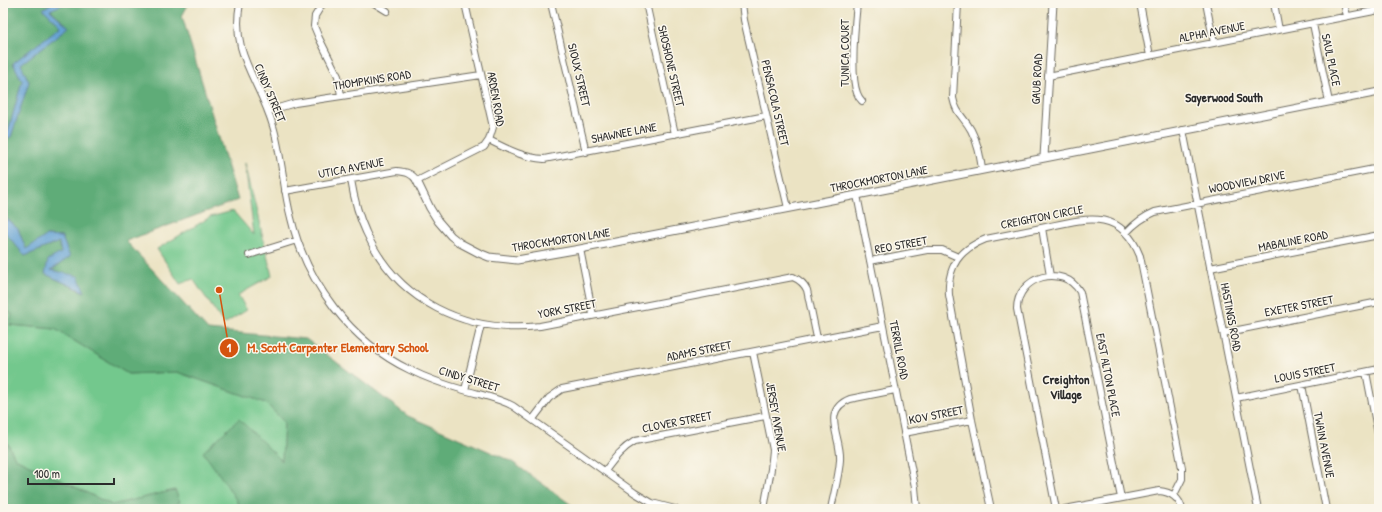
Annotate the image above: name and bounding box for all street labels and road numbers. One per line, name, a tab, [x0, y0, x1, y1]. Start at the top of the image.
street label: ALPHA AVENUE	[1178, 17, 1247, 46]
street label: TUNICA COURT	[836, 19, 853, 87]
street label: SHOSHONE STREET	[654, 24, 689, 109]
street label: SAUL PLACE	[1318, 32, 1345, 88]
street label: SIOUX STREET	[564, 42, 595, 109]
street label: GAUB ROAD	[1027, 53, 1046, 105]
street label: PENSACOLA STREET	[757, 58, 794, 148]
street label: CINDY STREET	[250, 61, 291, 125]
street label: THOMPKINS ROAD	[332, 65, 412, 94]
street label: ARDEN ROAD	[483, 70, 510, 128]
street label: SHAWNEE LANE	[590, 118, 659, 147]
street label: UTICA AVENUE	[317, 153, 386, 182]
street label: THROCKMORTON LANE	[829, 161, 930, 196]
street label: WOODVIEW DRIVE	[1207, 166, 1287, 197]
street label: CREIGHTON CIRCLE	[999, 200, 1086, 233]
street label: THROCKMORTON LANE	[511, 223, 612, 256]
street label: MABALINE ROAD	[1257, 225, 1329, 256]
street label: REO STREET	[873, 231, 929, 257]
street label: HASTINGS ROAD	[1217, 281, 1247, 353]
street label: EXETER STREET	[1263, 290, 1335, 321]
street label: YORK STREET	[536, 294, 598, 323]
street label: TERRILL ROAD	[885, 319, 914, 381]
street label: EAST ALTON PLACE	[1092, 332, 1125, 419]
street label: ADAMS STREET	[665, 336, 733, 365]
street label: LOUIS STREET	[1273, 358, 1337, 387]
street label: CINDY STREET	[437, 361, 502, 396]
street label: JERSEY AVENUE	[762, 381, 791, 454]
street label: KOV STREET	[907, 401, 965, 428]
street label: CLOVER STREET	[641, 406, 714, 437]
street label: TWAIN AVENUE	[1310, 410, 1339, 480]

